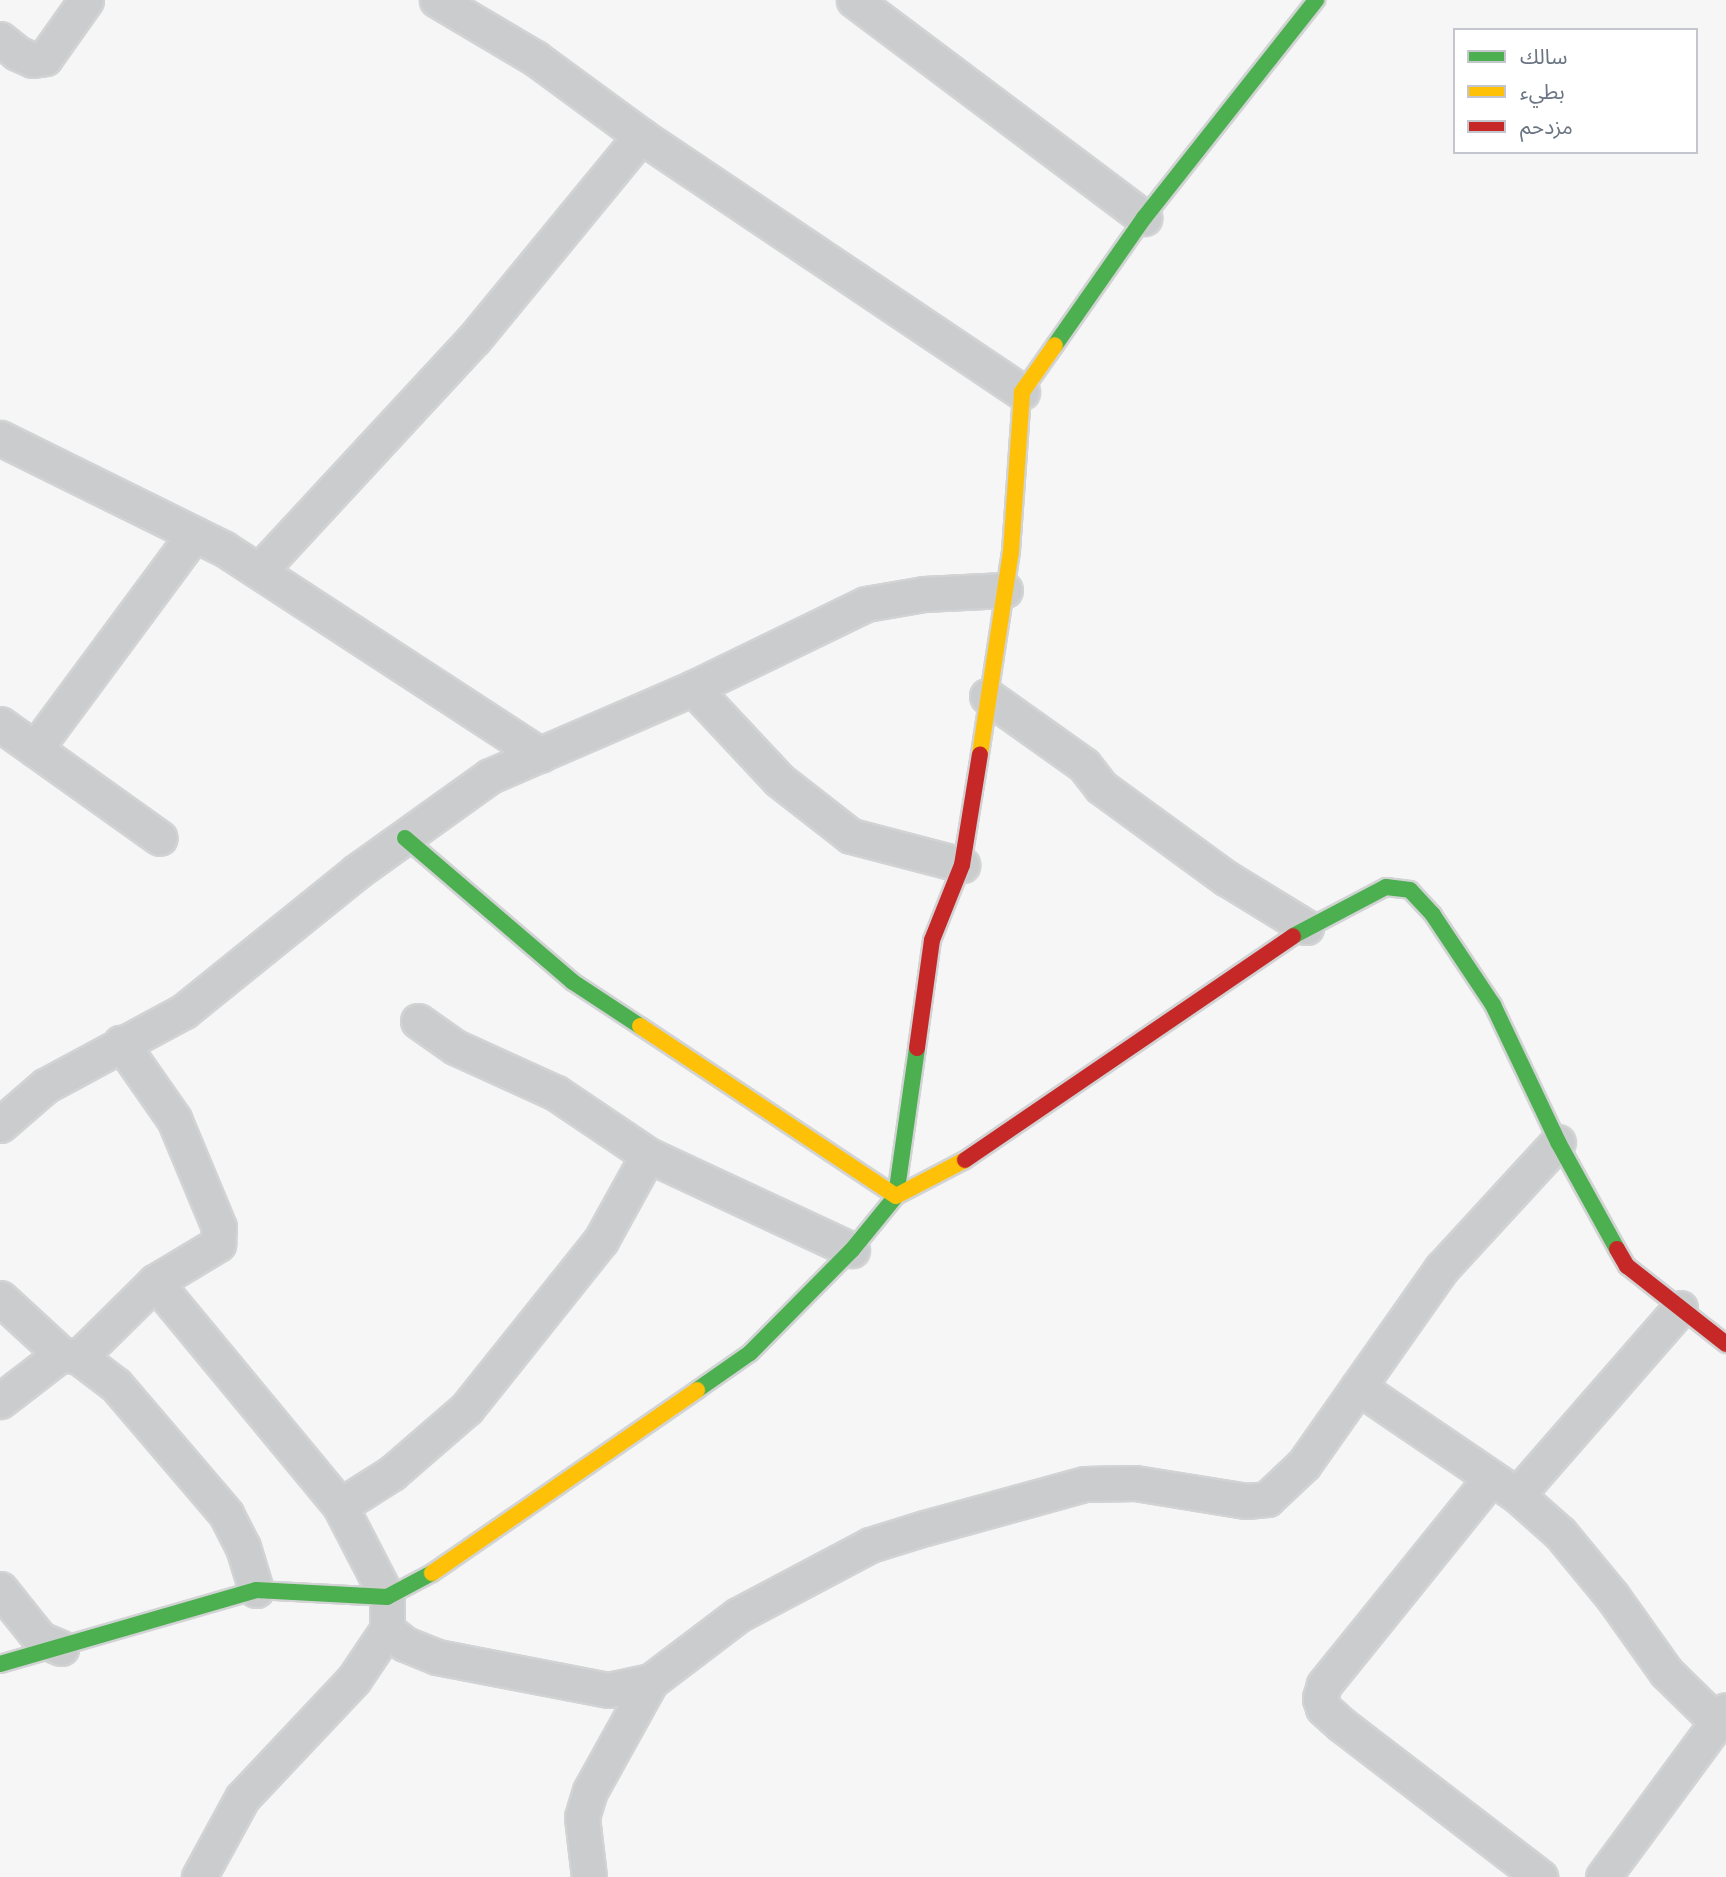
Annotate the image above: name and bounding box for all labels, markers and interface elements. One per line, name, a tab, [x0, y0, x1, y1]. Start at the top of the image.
legend	[1453, 28, 1698, 154]
text: سالك	[1520, 45, 1567, 68]
text: بطيء	[1520, 80, 1565, 103]
text: مزدحم	[1520, 115, 1573, 138]

